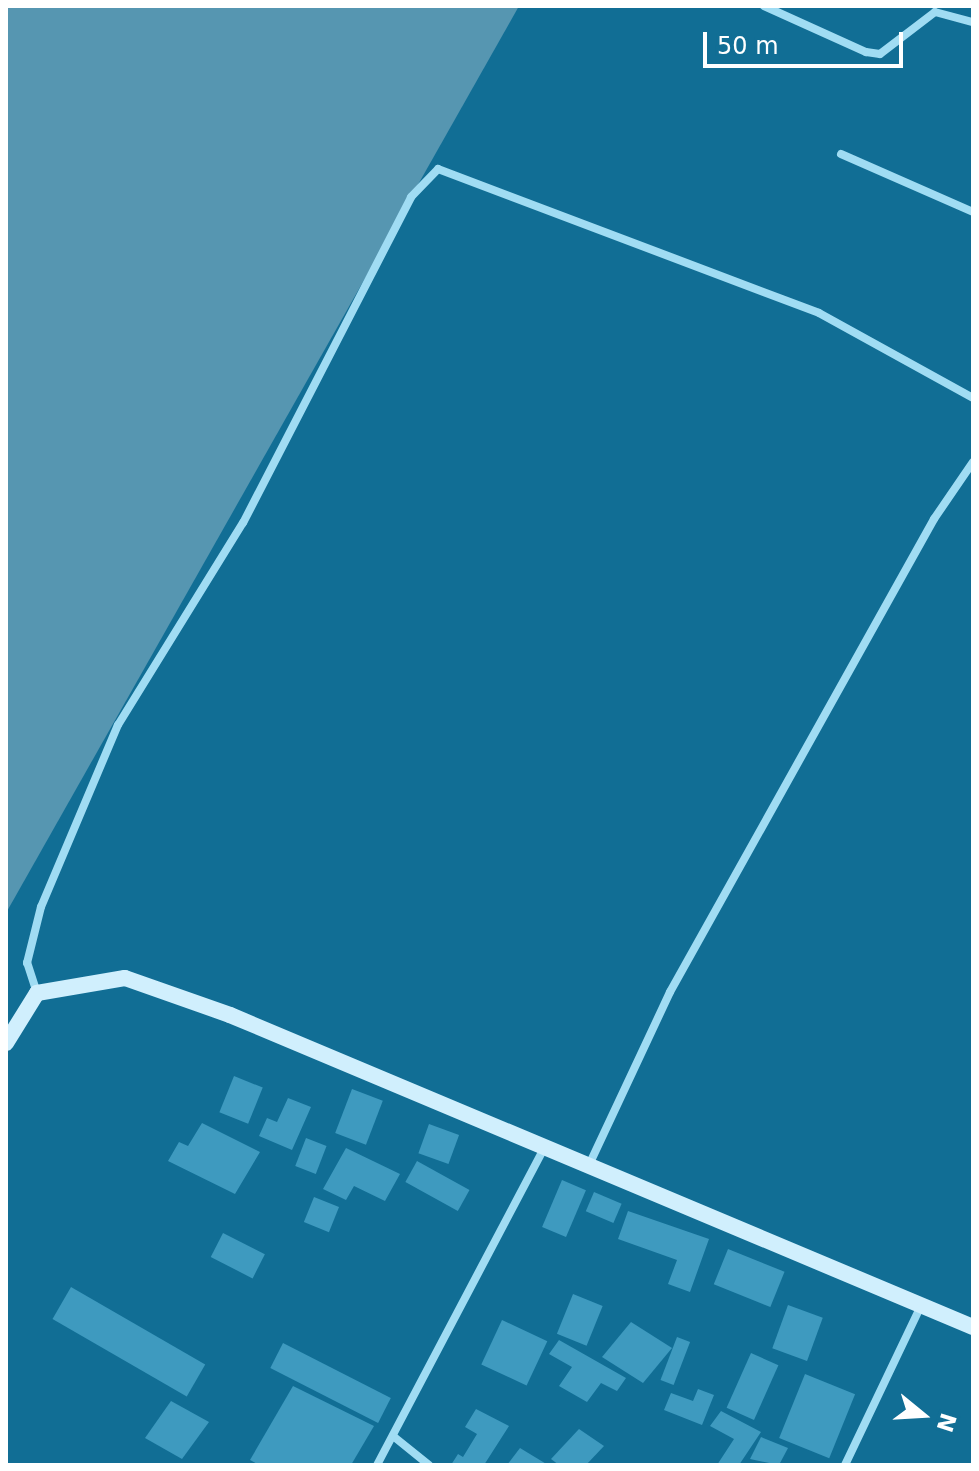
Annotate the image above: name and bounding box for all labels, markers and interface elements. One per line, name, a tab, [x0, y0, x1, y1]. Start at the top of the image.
scale bar	[707, 16, 907, 66]
text: 50 m	[717, 32, 779, 60]
north arrow	[883, 1375, 963, 1455]
text: N	[932, 1410, 961, 1435]

